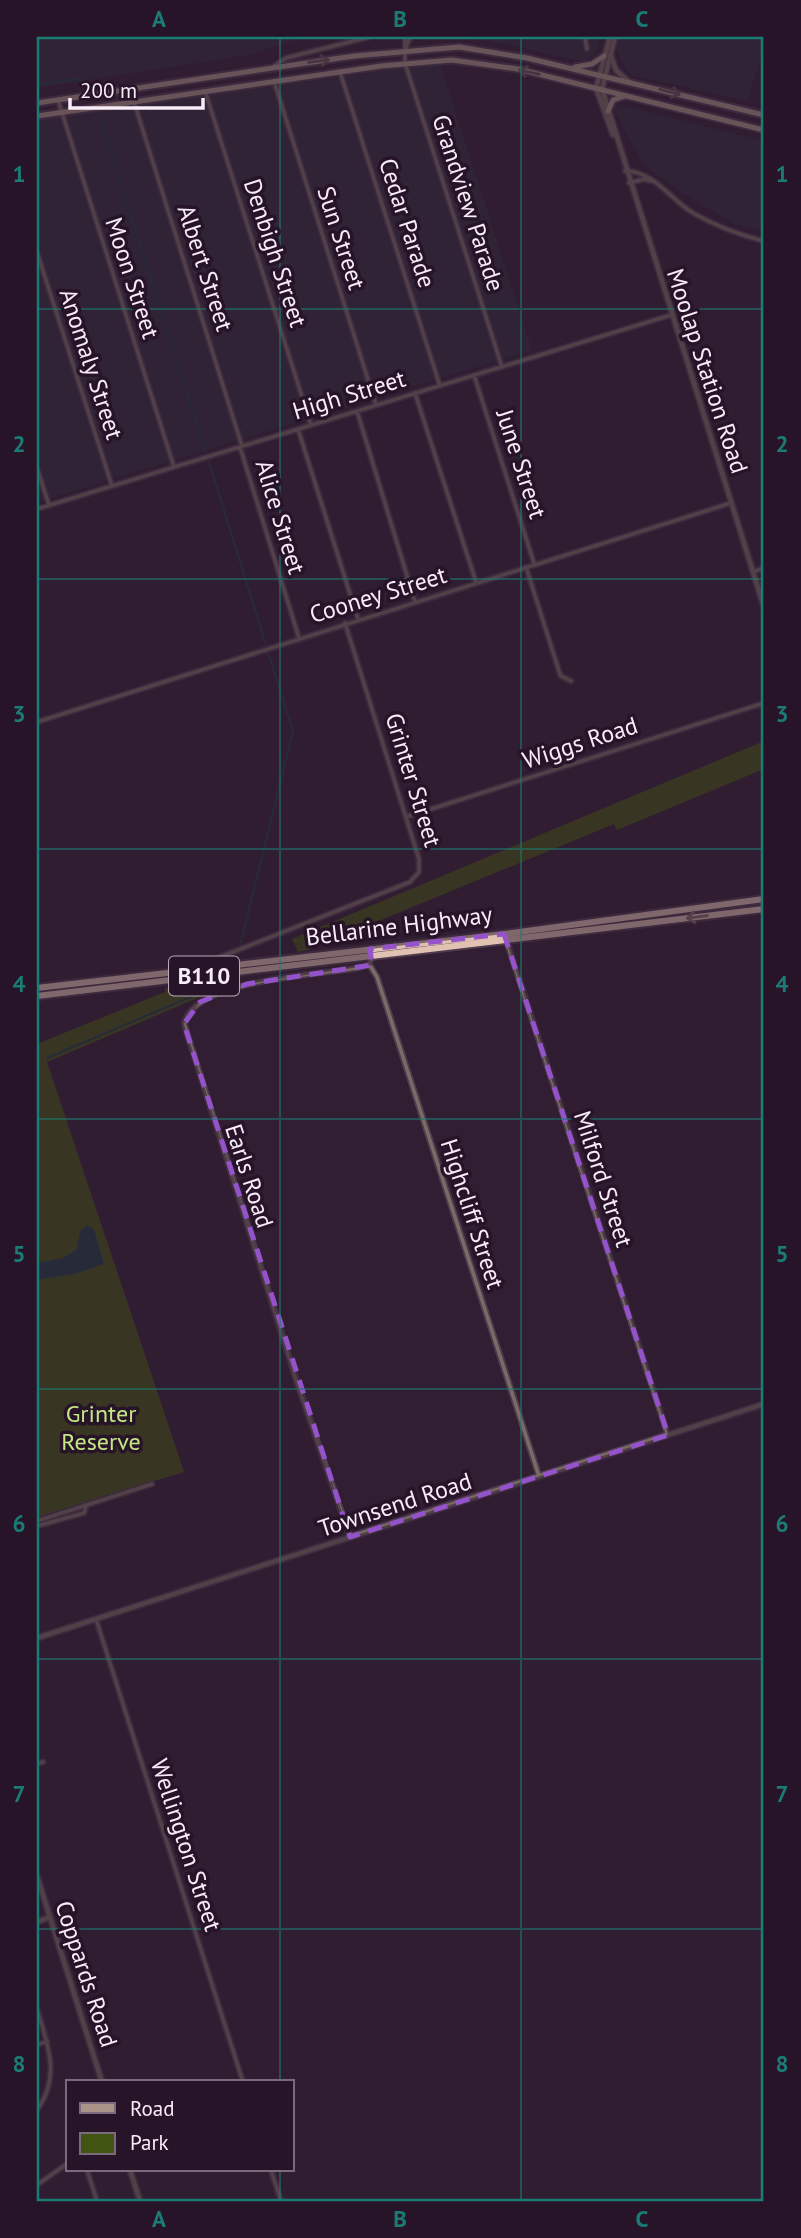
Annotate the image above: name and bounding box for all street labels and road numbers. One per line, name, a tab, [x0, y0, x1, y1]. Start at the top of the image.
street label: Grandview Parade	[425, 111, 512, 295]
street label: Cedar Parade	[372, 154, 443, 291]
street label: Denbigh Street	[237, 175, 314, 331]
street label: Sun Street	[310, 182, 373, 293]
street label: Albert Street	[171, 201, 240, 335]
street label: Moon Street	[98, 213, 167, 342]
street label: Moolap Station Road	[660, 264, 755, 477]
street label: Anomaly Street	[53, 285, 130, 443]
street label: High Street	[289, 363, 409, 426]
street label: June Street	[489, 404, 554, 522]
street label: Alice Street	[248, 456, 313, 578]
street label: Cooney Street	[306, 559, 450, 630]
street label: Grinter Street	[378, 709, 449, 851]
street label: Wiggs Road	[518, 709, 641, 776]
street label: Bellarine Highway	[304, 899, 494, 952]
road number: B110	[169, 956, 239, 995]
street label: Milford Street	[567, 1107, 640, 1251]
street label: Earls Road	[218, 1120, 281, 1232]
street label: Highcliff Street	[434, 1135, 511, 1293]
street label: Townsend Road	[314, 1465, 475, 1544]
street label: Wellington Street	[144, 1755, 229, 1935]
street label: Coppards Road	[48, 1897, 125, 2051]

